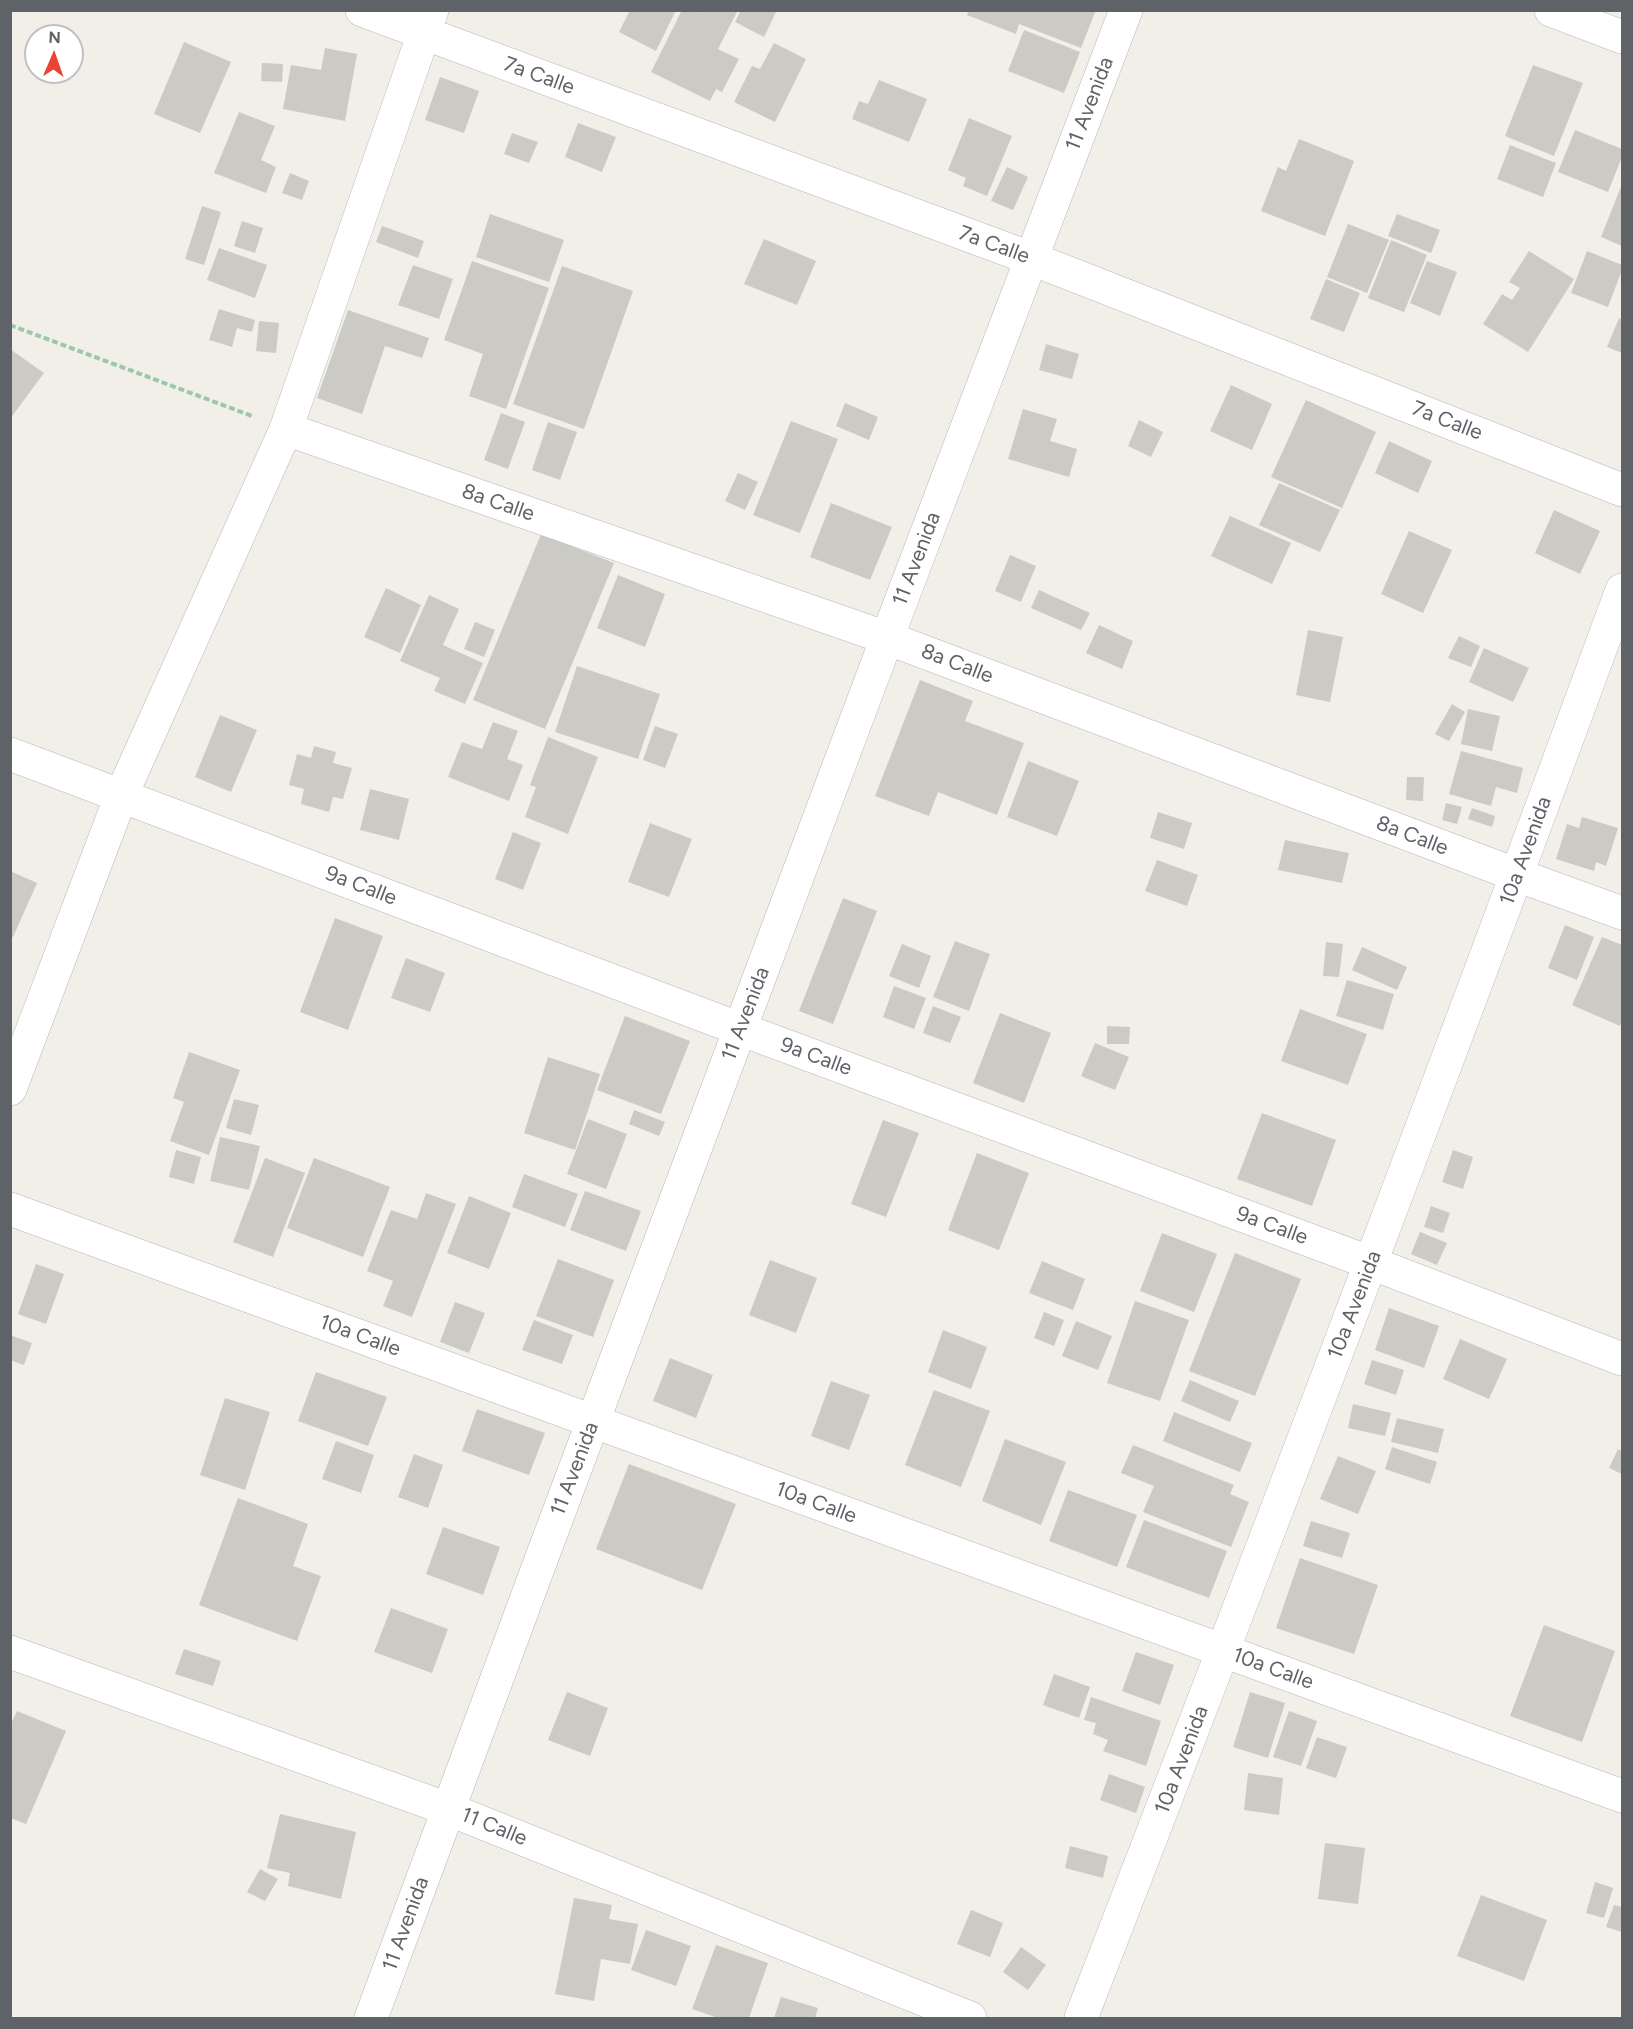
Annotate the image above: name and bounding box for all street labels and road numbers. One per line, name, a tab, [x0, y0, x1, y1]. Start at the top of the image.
street label: 7a Calle	[500, 52, 578, 100]
street label: 11 Avenida	[1061, 54, 1119, 154]
street label: 7a Calle	[955, 221, 1033, 269]
street label: 7a Calle	[1408, 396, 1486, 446]
street label: 8a Calle	[458, 479, 538, 527]
street label: 11 Avenida	[888, 509, 946, 609]
street label: 8a Calle	[917, 639, 997, 689]
street label: 10a Avenida	[1495, 793, 1557, 909]
street label: 8a Calle	[1372, 811, 1452, 861]
street label: 9a Calle	[322, 861, 400, 911]
street label: 11 Avenida	[717, 964, 775, 1064]
street label: 9a Calle	[777, 1032, 855, 1082]
street label: 9a Calle	[1233, 1201, 1311, 1251]
street label: 10a Avenida	[1323, 1247, 1387, 1363]
street label: 10a Calle	[316, 1310, 404, 1362]
street label: 11 Avenida	[546, 1419, 604, 1519]
street label: 10a Calle	[772, 1477, 860, 1529]
street label: 10a Calle	[1229, 1643, 1317, 1695]
street label: 10a Avenida	[1150, 1702, 1214, 1818]
street label: 11 Calle	[457, 1802, 531, 1852]
street label: 11 Avenida	[377, 1874, 435, 1974]

